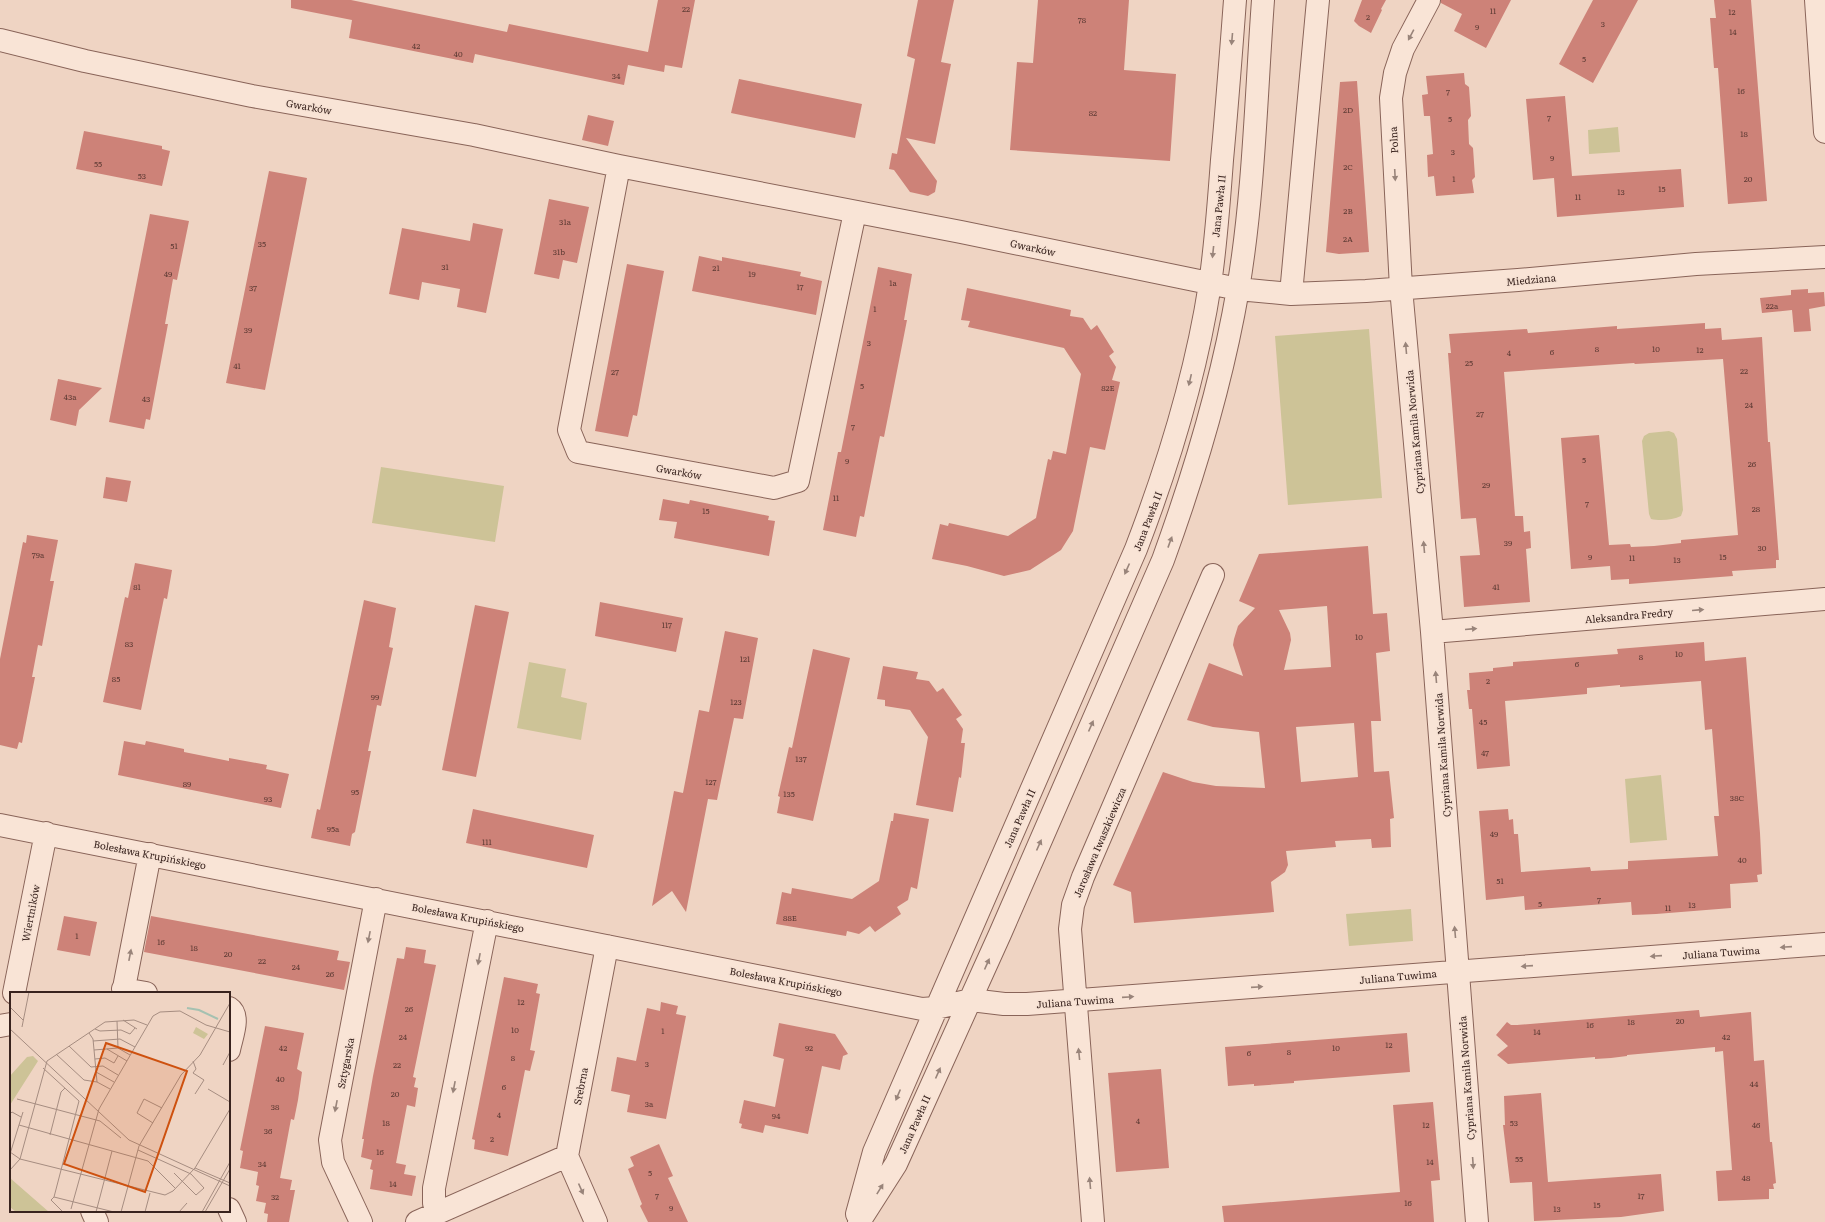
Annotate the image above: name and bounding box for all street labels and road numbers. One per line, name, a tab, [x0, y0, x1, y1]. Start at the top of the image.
street label: Gwarków	[285, 95, 333, 117]
street label: Polna	[1385, 126, 1401, 154]
street label: Jana Pawła II	[1207, 174, 1229, 238]
street label: Gwarków	[1009, 235, 1058, 259]
street label: Miedziana	[1505, 269, 1557, 289]
street label: Cypriana Kamila Norwida	[1401, 369, 1427, 495]
street label: Gwarków	[655, 460, 703, 482]
street label: Jana Pawła II	[1129, 489, 1165, 553]
street label: Aleksandra Fredry	[1584, 604, 1674, 626]
street label: Cypriana Kamila Norwida	[1430, 692, 1454, 818]
street label: Jarosława Iwaszkiewicza	[1069, 784, 1129, 899]
street label: Jana Pawła II	[999, 786, 1039, 850]
street label: Bolesława Krupińskiego	[92, 836, 208, 872]
street label: Wiertników	[17, 883, 43, 943]
street label: Bolesława Krupińskiego	[410, 899, 526, 935]
street label: Juliana Tuwima	[1682, 942, 1761, 962]
street label: Bolesława Krupińskiego	[728, 963, 844, 999]
street label: Juliana Tuwima	[1359, 965, 1438, 987]
street label: Juliana Tuwima	[1036, 991, 1115, 1011]
street label: Cypriana Kamila Norwida	[1454, 1015, 1478, 1141]
street label: Sztygarska	[333, 1036, 357, 1090]
street label: Srebrna	[569, 1065, 591, 1106]
street label: Jana Pawła II	[894, 1092, 934, 1156]

